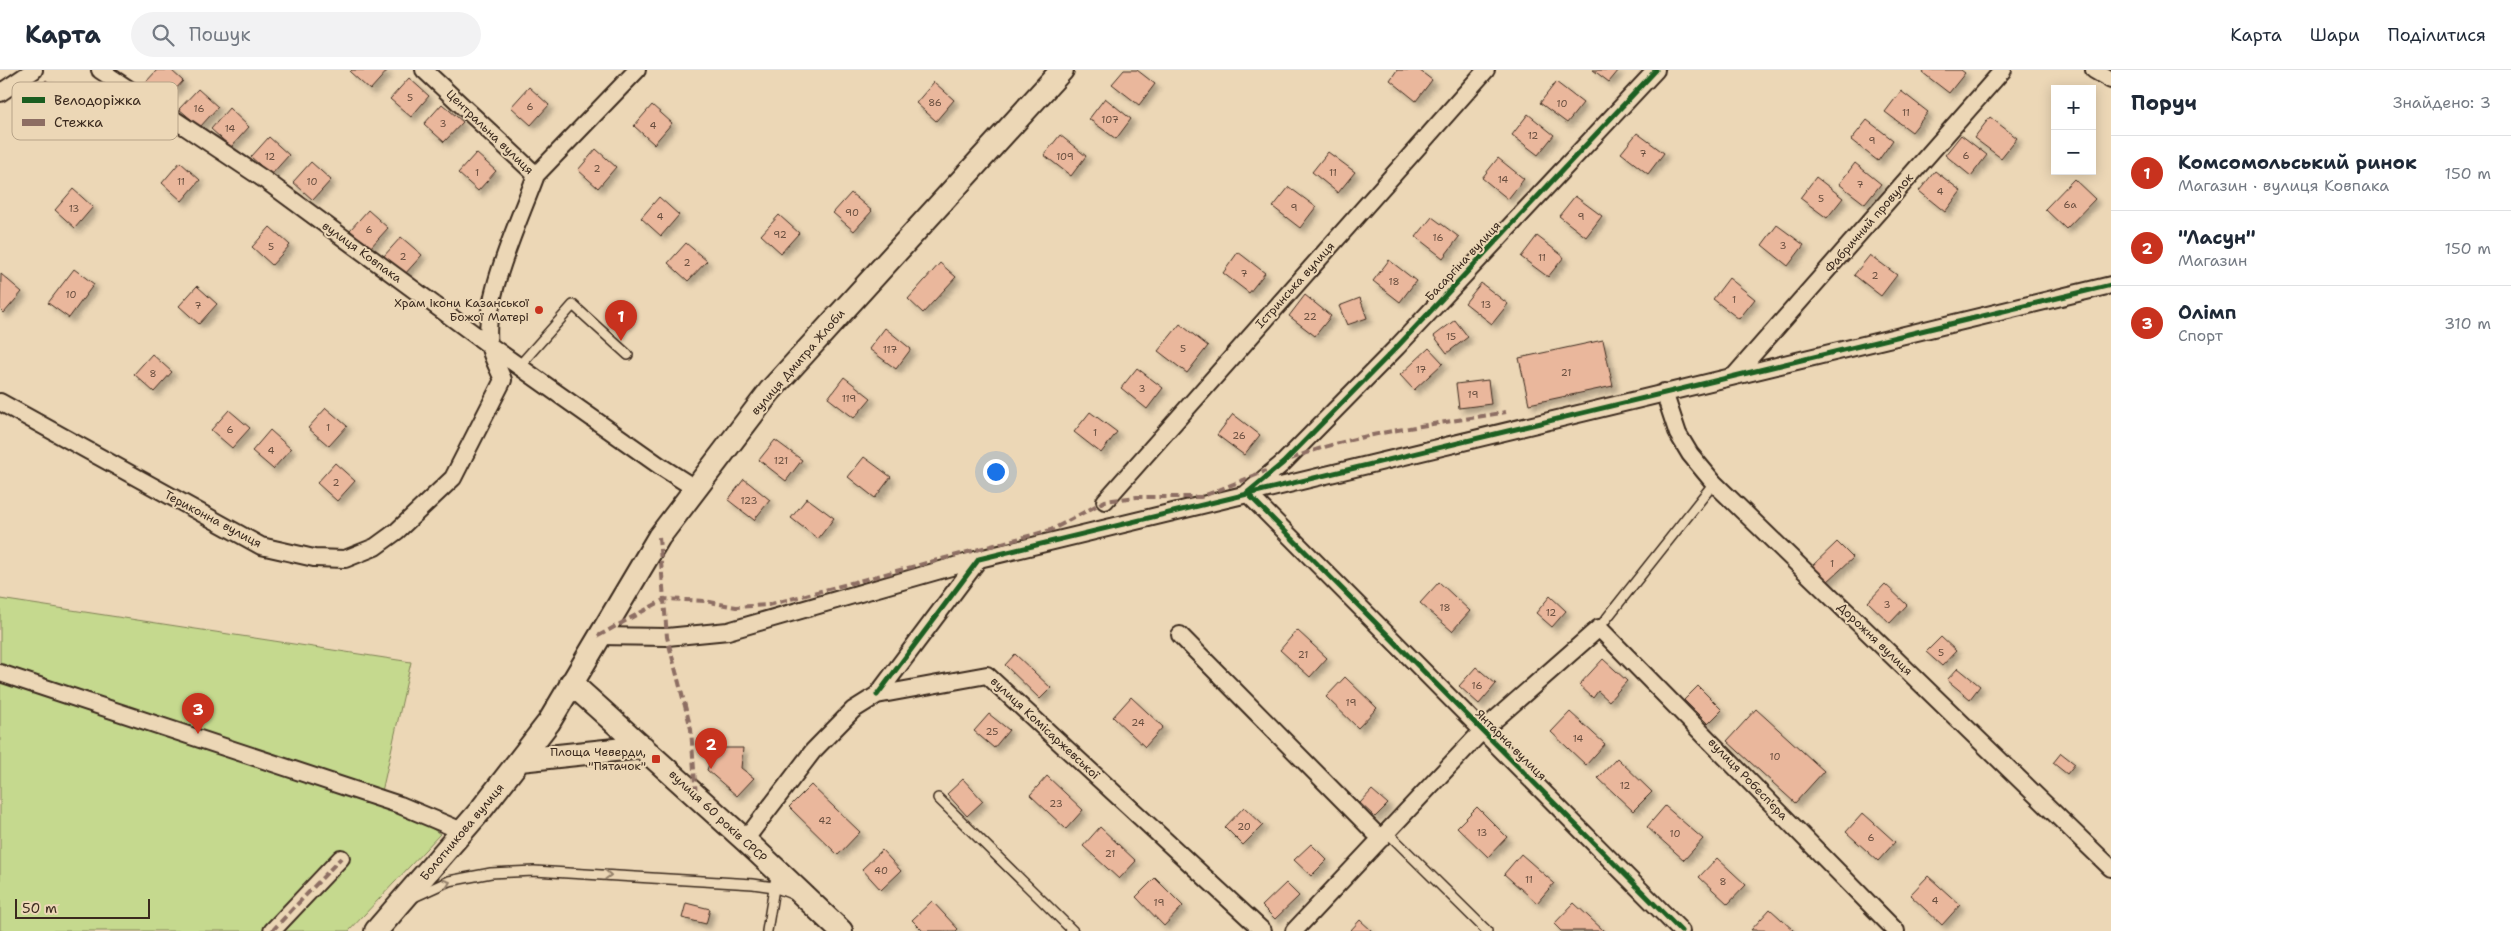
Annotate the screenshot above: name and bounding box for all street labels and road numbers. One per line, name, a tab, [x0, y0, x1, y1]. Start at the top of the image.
street label: Центральна вулиця	[443, 86, 537, 178]
street label: Фабричний провулок	[1821, 169, 1917, 276]
street label: вулиця Ковпака	[319, 218, 405, 287]
street label: Басаргіна вулиця	[1422, 218, 1504, 304]
street label: Істринська вулиця	[1252, 238, 1338, 332]
street label: вулиця Дмитра Жлоби	[748, 306, 849, 418]
street label: Териконна вулиця	[162, 487, 264, 551]
street label: Дорожня вулиця	[1834, 599, 1916, 679]
street label: вулиця Комісаржевської	[987, 673, 1103, 783]
street label: Янтарна вулиця	[1472, 706, 1550, 784]
street label: вулиця Робесп'єра	[1705, 735, 1792, 824]
street label: вулиця 60 років СРСР	[666, 766, 771, 866]
street label: Болотникова вулиця	[417, 780, 507, 884]

